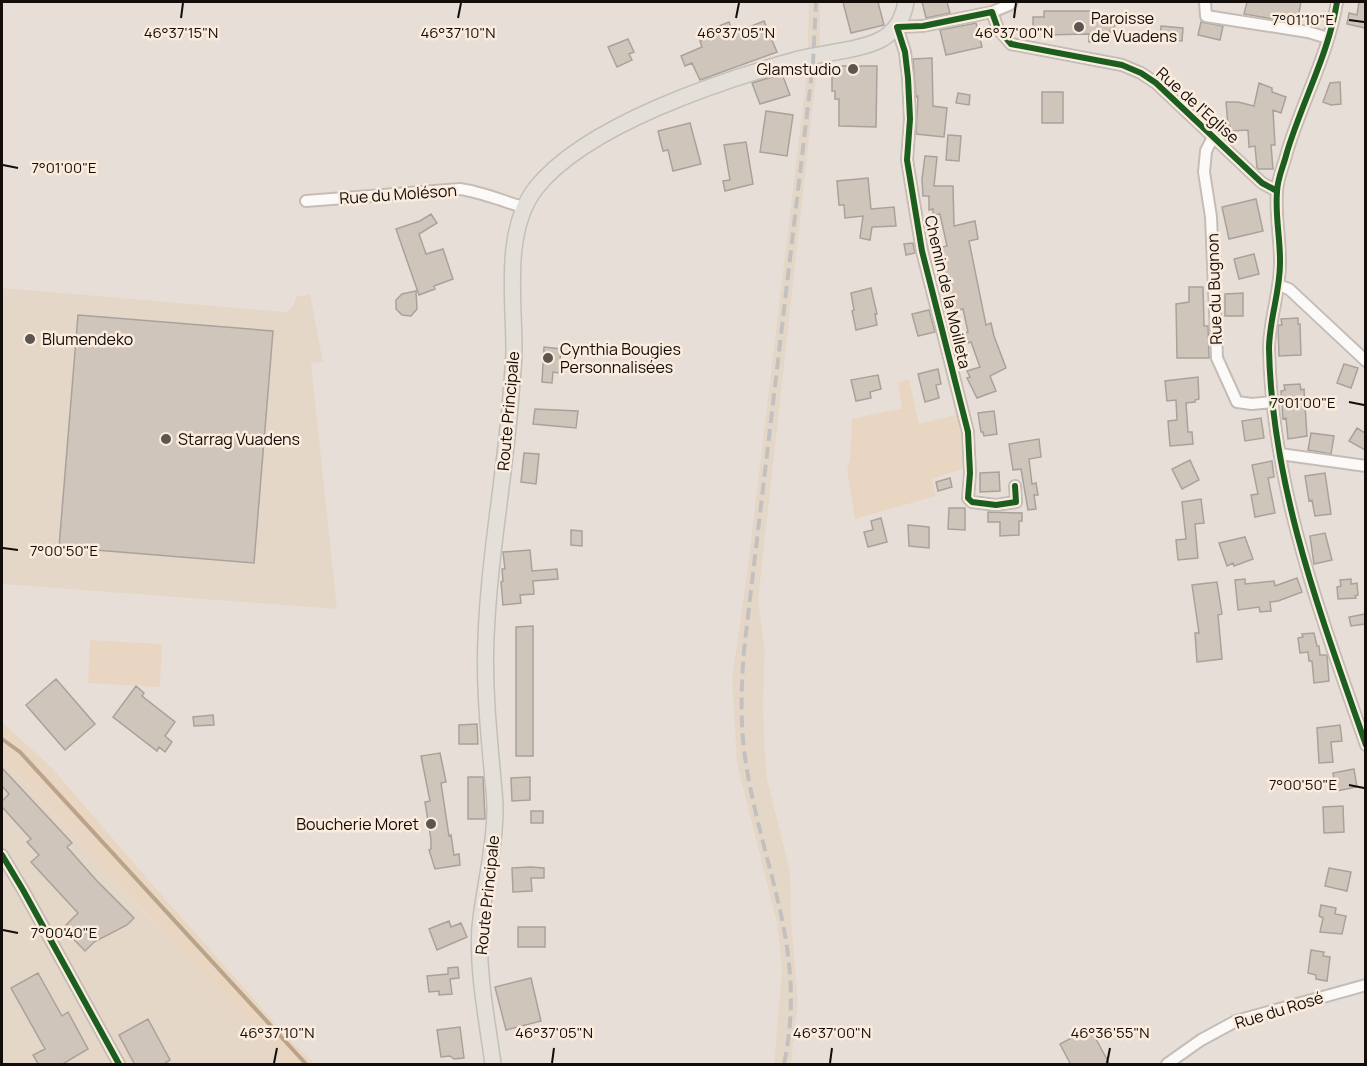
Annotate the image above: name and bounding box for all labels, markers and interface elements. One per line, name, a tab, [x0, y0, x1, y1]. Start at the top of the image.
place label: Paroisse de Vuadens	[1091, 7, 1177, 47]
text: 7°01'10"E	[1272, 9, 1334, 30]
marker: Paroisse de Vuadens	[1072, 20, 1086, 34]
text: 46°37'15"N	[144, 22, 218, 43]
text: 46°37'10"N	[420, 22, 496, 43]
text: 46°37'05"N	[697, 22, 775, 43]
text: 46°37'00"N	[975, 22, 1053, 43]
place label: Glamstudio	[757, 58, 841, 80]
marker: Glamstudio	[846, 62, 860, 76]
street label: Rue de l'Eglise	[1152, 62, 1244, 148]
text: 7°01'00"E	[31, 157, 97, 178]
street label: Rue du Moléson	[339, 179, 457, 209]
street label: Chemin de la Moilleta	[920, 213, 976, 371]
street label: Rue du Bugnon	[1201, 233, 1227, 345]
place label: Blumendeko	[42, 328, 133, 350]
marker: Blumendeko	[23, 332, 37, 346]
place label: Cynthia Bougies Personnalisées	[560, 338, 681, 378]
street label: Route Principale	[492, 350, 524, 472]
marker: Cynthia Bougies Personnalisées	[541, 351, 555, 365]
text: 7°01'00"E	[1270, 392, 1336, 413]
place label: Starrag Vuadens	[178, 428, 300, 450]
marker: Starrag Vuadens	[159, 432, 173, 446]
text: 7°00'50"E	[30, 540, 98, 561]
text: 7°00'50"E	[1269, 774, 1337, 795]
place label: Boucherie Moret	[296, 813, 419, 835]
marker: Boucherie Moret	[424, 817, 438, 831]
street label: Route Principale	[470, 834, 504, 956]
text: 7°00'40"E	[31, 922, 97, 943]
street label: Rue du Rosé	[1232, 986, 1326, 1034]
text: 46°37'10"N	[239, 1022, 315, 1043]
text: 46°37'05"N	[515, 1022, 593, 1043]
text: 46°37'00"N	[793, 1022, 871, 1043]
text: 46°36'55"N	[1070, 1022, 1150, 1043]

